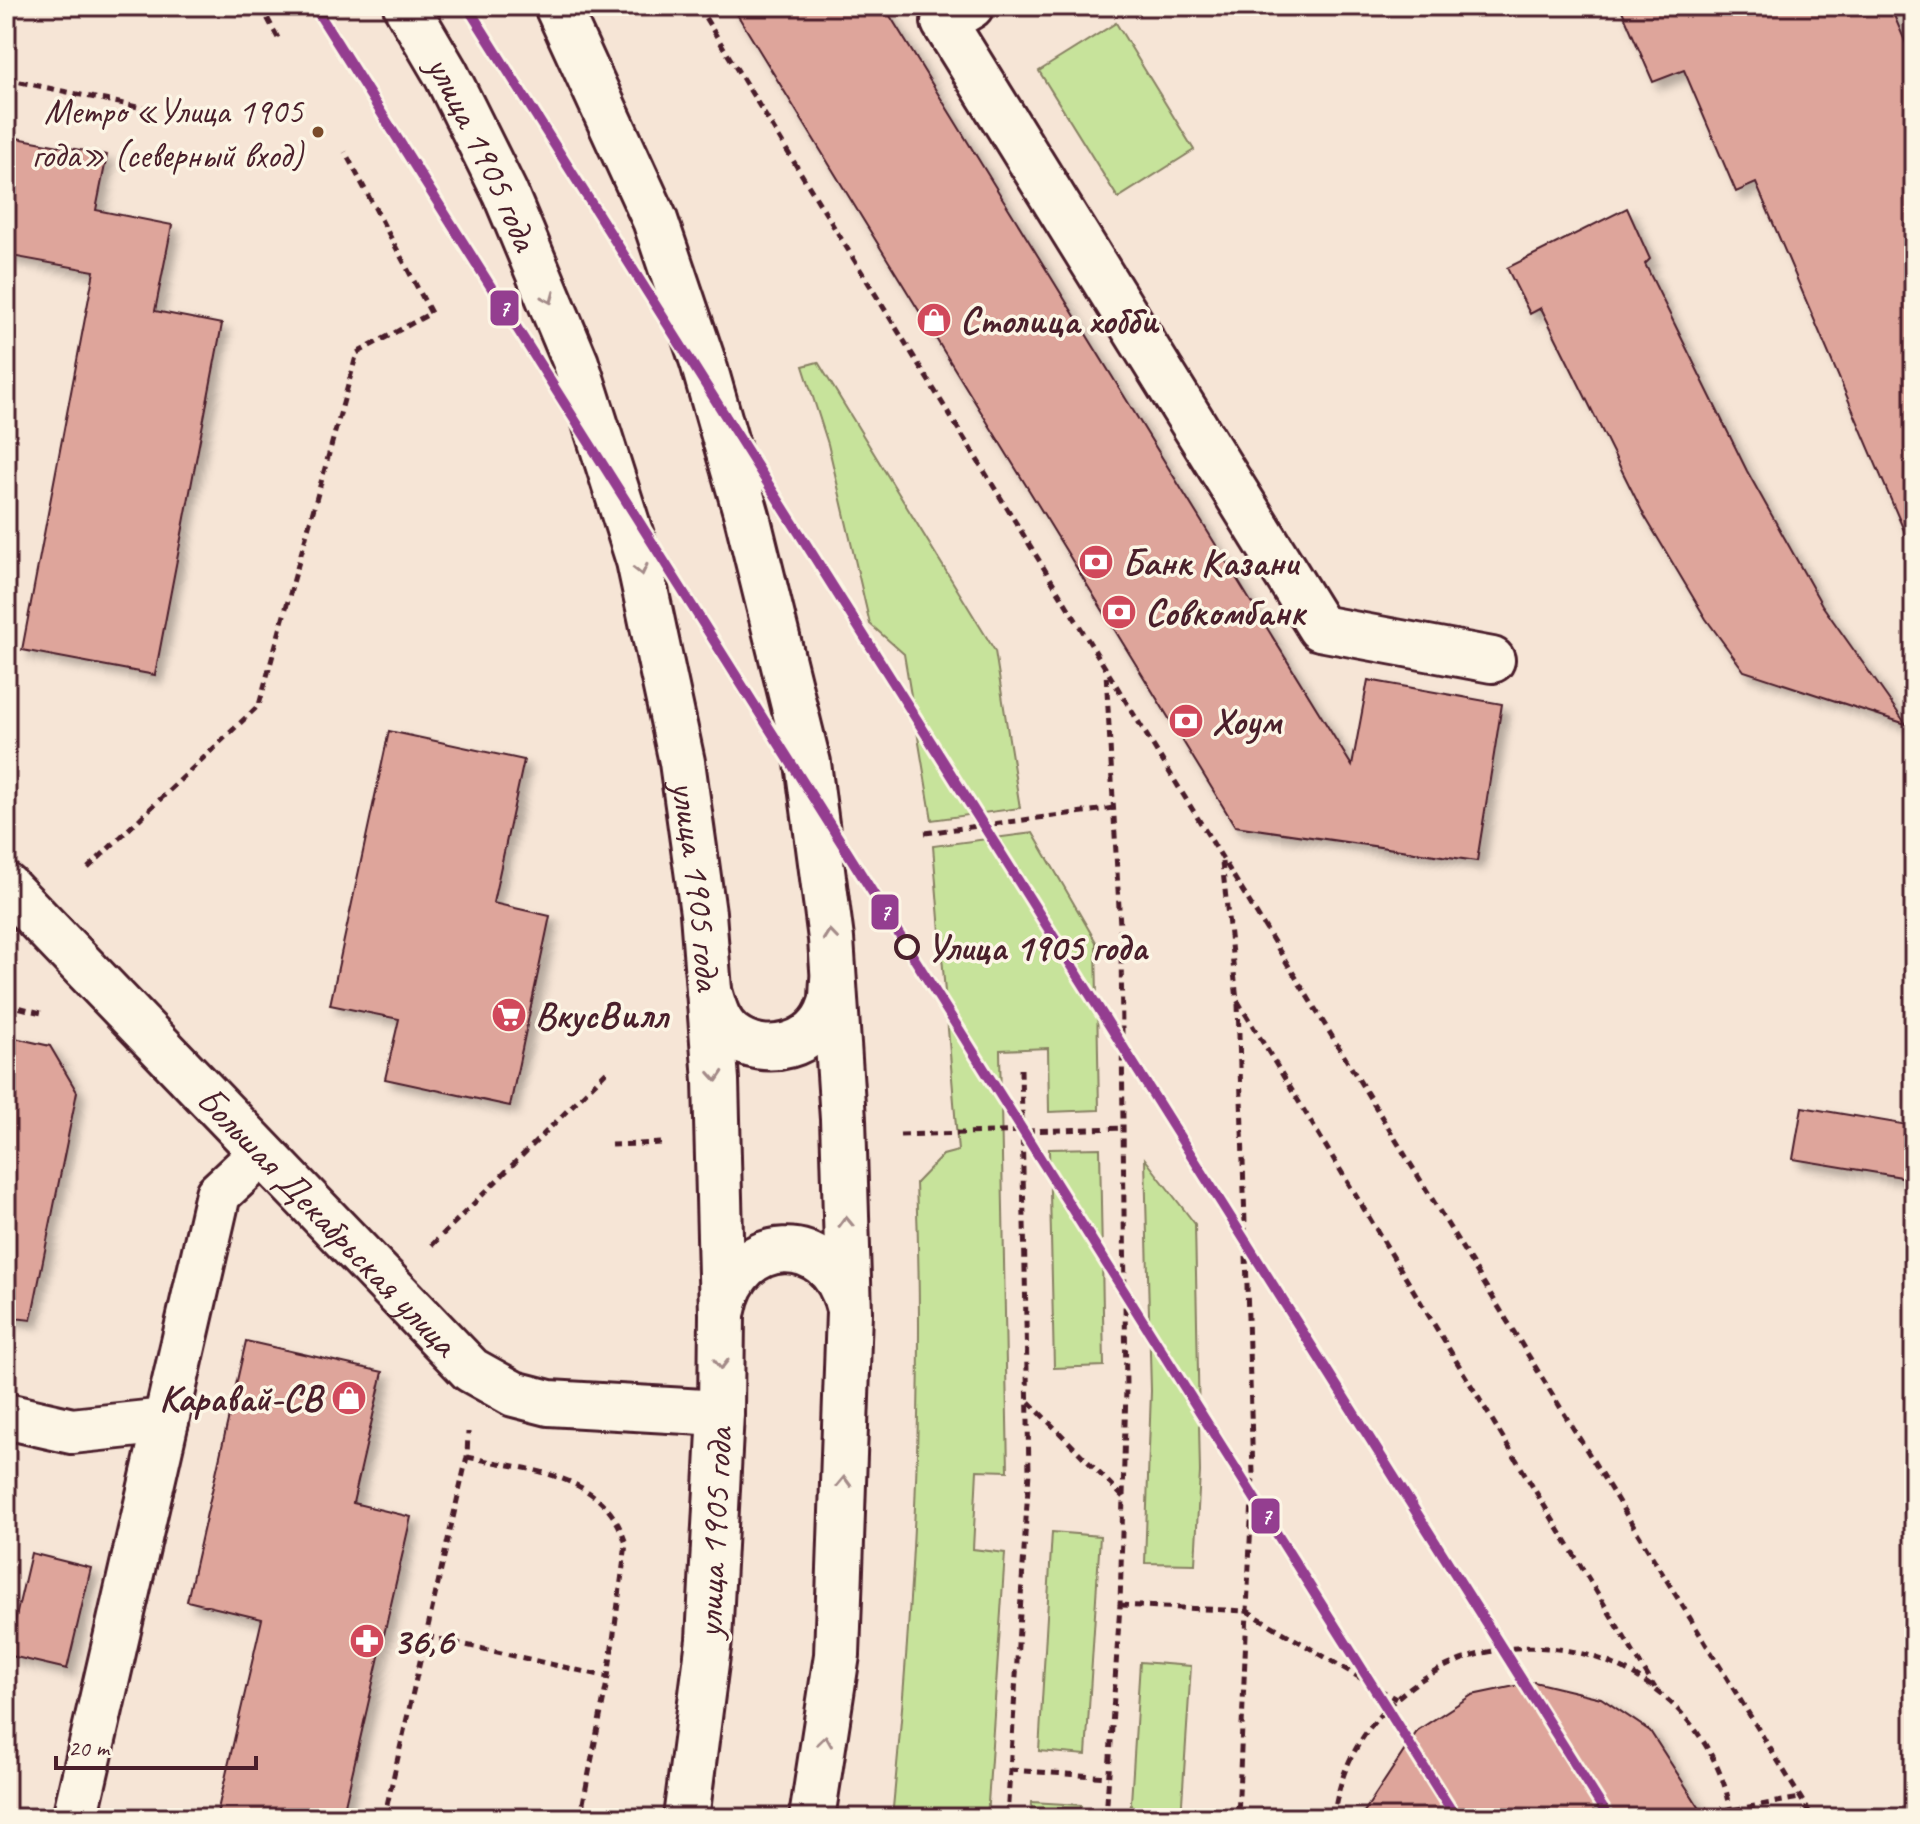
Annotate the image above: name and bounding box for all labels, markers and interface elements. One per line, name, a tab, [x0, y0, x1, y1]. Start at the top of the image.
street label: улица 1905 года	[416, 45, 551, 260]
place label: Метро «Улица 1905 года» (северный вход)	[32, 88, 305, 178]
marker: Метро «Улица 1905 года» (северный вход)	[310, 124, 326, 140]
line badge: 7	[489, 289, 520, 327]
one-way arrow	[539, 290, 555, 304]
text: 7	[499, 295, 511, 323]
place label: Столица хобби	[960, 297, 1161, 344]
shop icon: Столица хобби	[915, 301, 953, 339]
place label: Банк Казани	[1122, 539, 1301, 586]
bank icon: Банк Казани	[1077, 543, 1115, 581]
one-way arrow	[632, 563, 649, 577]
place label: Совкомбанк	[1145, 589, 1308, 636]
bank icon: Совкомбанк	[1100, 593, 1138, 631]
place label: Хоум	[1212, 698, 1283, 745]
bank icon: Хоум	[1167, 702, 1205, 740]
street label: улица 1905 года	[661, 776, 733, 995]
line badge: 7	[870, 893, 900, 931]
text: 7	[880, 899, 892, 927]
place label: Улица 1905 года	[926, 924, 1149, 971]
one-way arrow	[822, 928, 839, 941]
marker: Улица 1905 года	[895, 935, 919, 959]
place label: ВкусВилл	[535, 992, 671, 1039]
supermarket icon: ВкусВилл	[490, 996, 528, 1034]
one-way arrow	[707, 1070, 724, 1083]
street label: Большая Декабрьская улица	[187, 1076, 470, 1367]
one-way arrow	[838, 1215, 855, 1228]
one-way arrow	[713, 1358, 730, 1371]
place label: Каравай-СВ	[159, 1375, 325, 1422]
shop icon: Каравай-СВ	[330, 1379, 368, 1417]
street label: улица 1905 года	[685, 1424, 743, 1641]
one-way arrow	[836, 1475, 853, 1488]
line badge: 7	[1250, 1497, 1281, 1535]
text: 7	[1261, 1503, 1273, 1531]
place label: 36,6	[393, 1618, 457, 1665]
pharmacy icon: 36,6	[348, 1622, 386, 1660]
scale bar	[56, 1720, 256, 1770]
text: 20 m	[68, 1733, 111, 1763]
one-way arrow	[817, 1734, 834, 1747]

